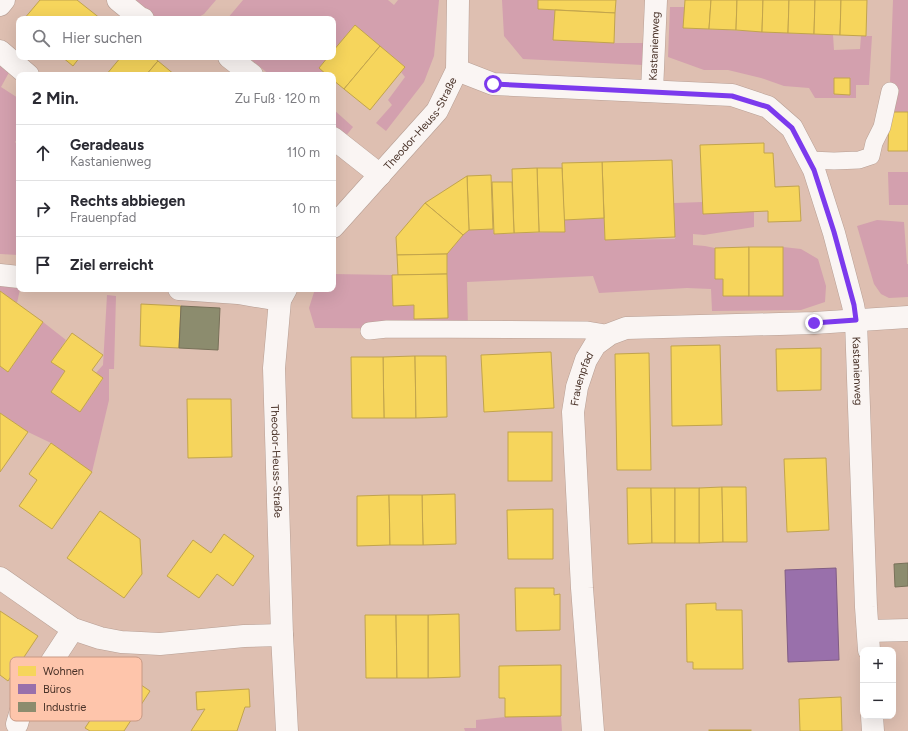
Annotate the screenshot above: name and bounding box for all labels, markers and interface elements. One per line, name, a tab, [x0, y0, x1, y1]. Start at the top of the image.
street label: Kastanienweg	[646, 11, 662, 81]
search box	[16, 16, 336, 60]
icon: search	[30, 27, 52, 49]
text: Hier suchen	[62, 29, 142, 47]
street label: Theodor-Heuss-Straße	[381, 75, 460, 173]
route start	[484, 75, 502, 93]
text: 2 Min.	[32, 88, 79, 108]
text: Zu Fuß · 120 m	[235, 91, 320, 106]
text: Geradeaus	[70, 136, 144, 154]
icon: ahead	[32, 142, 54, 164]
text: 110 m	[287, 145, 320, 160]
text: Kastanienweg	[70, 154, 151, 169]
text: Rechts abbiegen	[70, 192, 185, 210]
icon: right	[32, 198, 54, 220]
text: 10 m	[292, 201, 320, 216]
text: Frauenpfad	[70, 210, 136, 225]
icon: arrive	[32, 254, 54, 276]
text: Ziel erreicht	[70, 256, 154, 274]
route end	[805, 314, 823, 332]
street label: Kastanienweg	[850, 336, 865, 406]
street label: Frauenpfad	[568, 350, 596, 407]
street label: Theodor-Heuss-Straße	[268, 404, 284, 518]
map controls	[860, 647, 896, 719]
button: +	[860, 647, 896, 683]
legend	[10, 657, 142, 721]
text: Wohnen	[43, 665, 84, 678]
text: Büros	[43, 683, 71, 696]
button: −	[860, 683, 896, 719]
text: Industrie	[43, 701, 86, 714]

